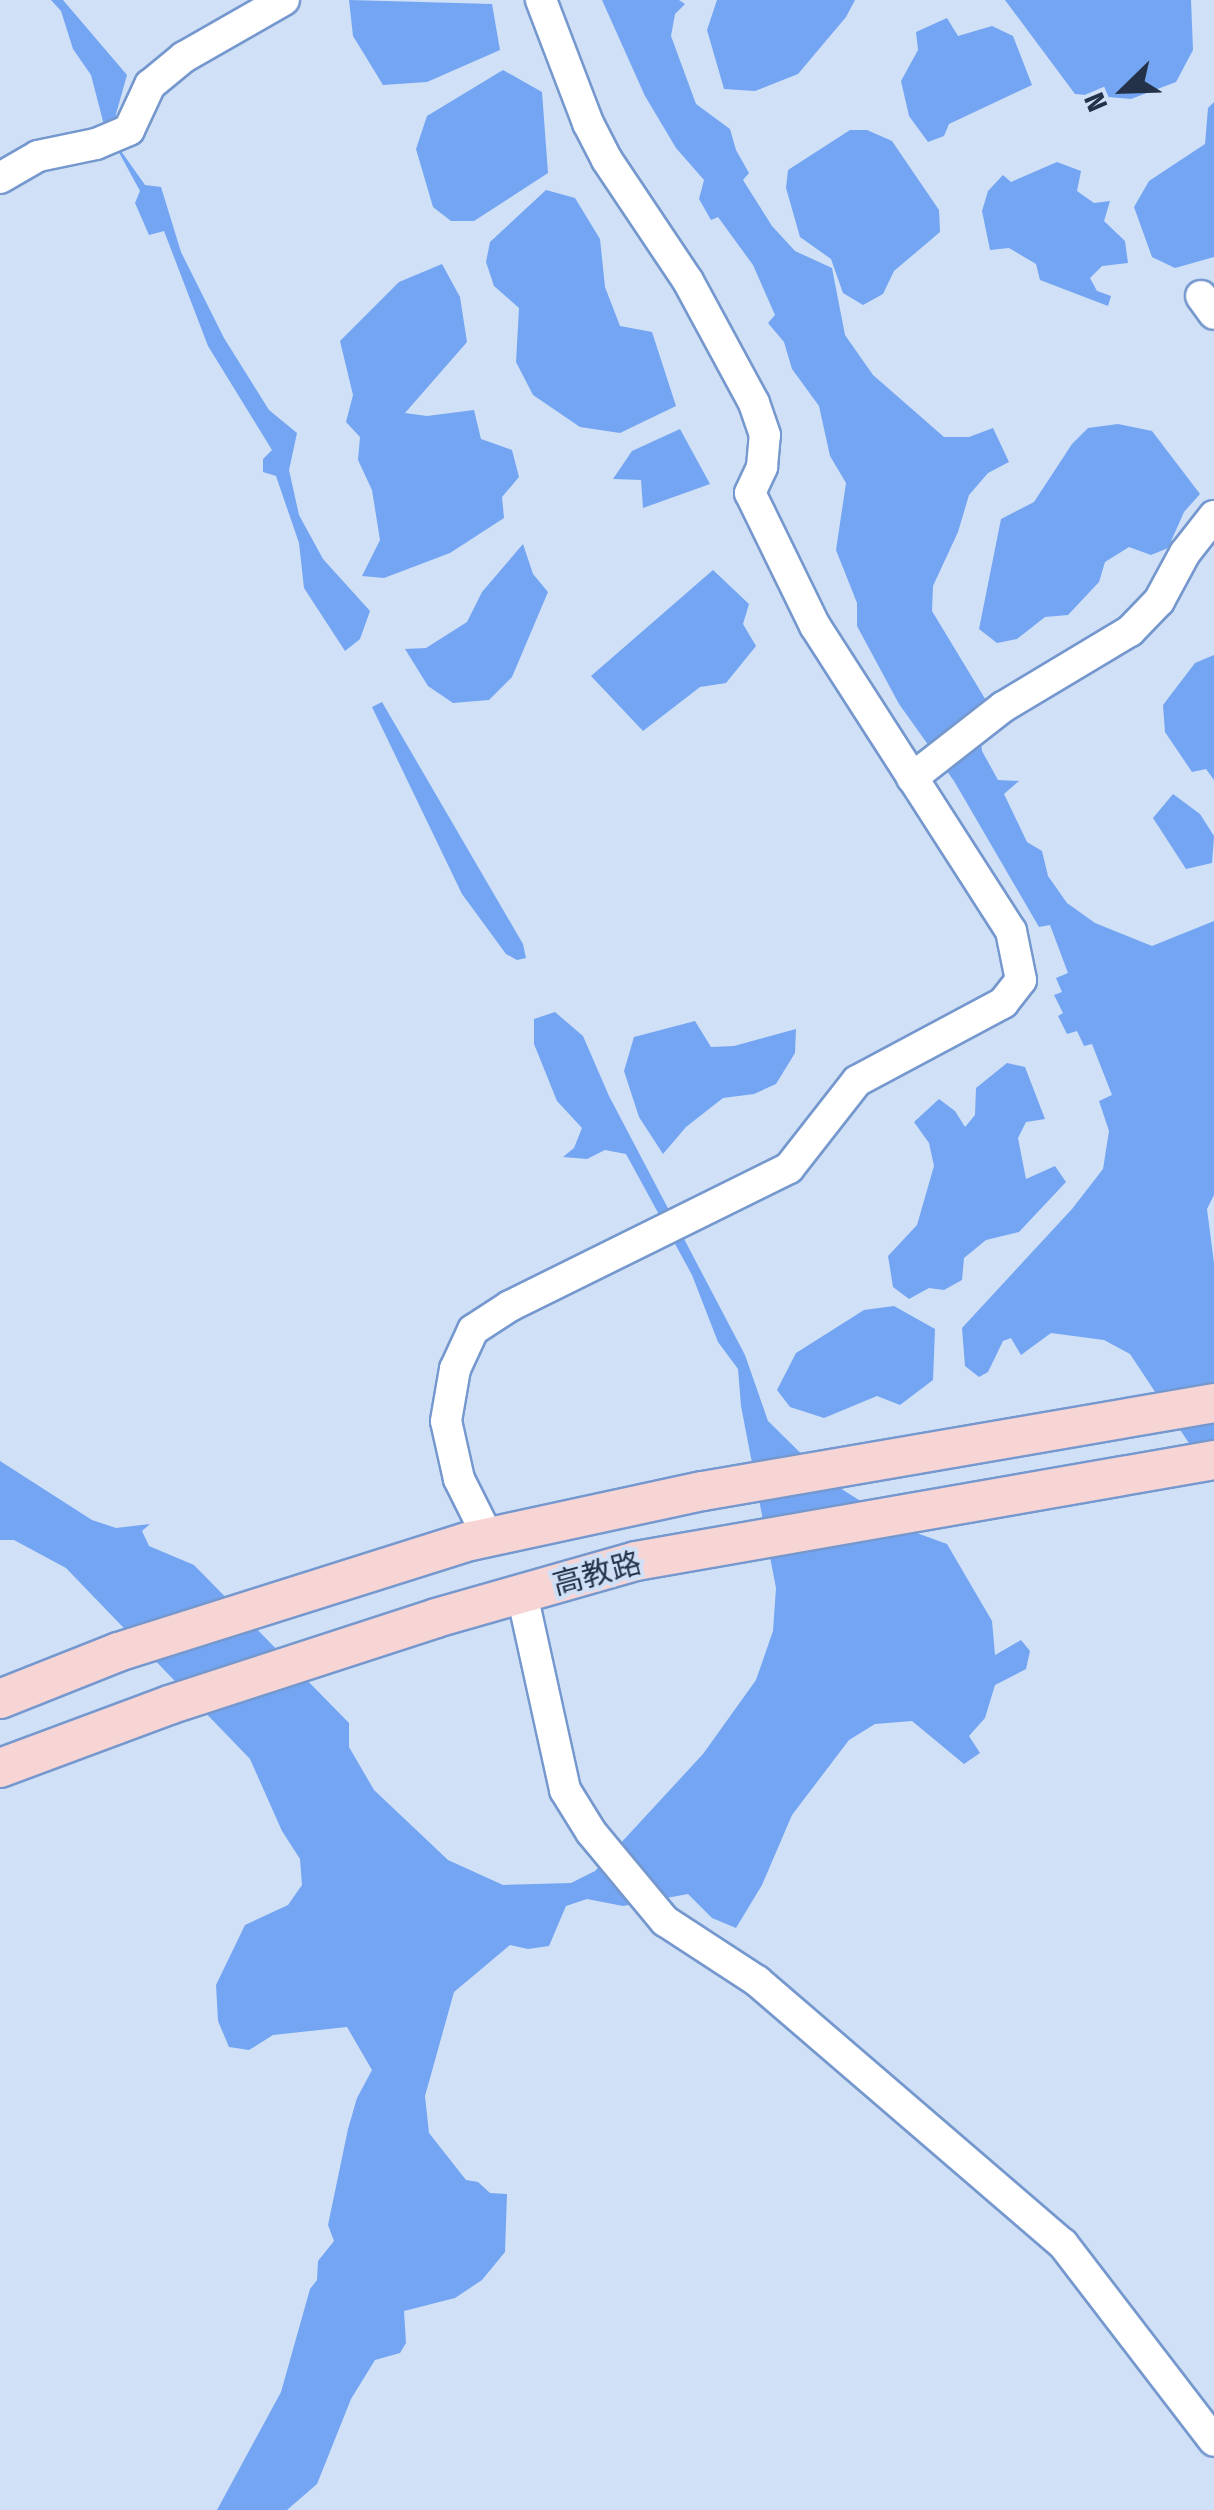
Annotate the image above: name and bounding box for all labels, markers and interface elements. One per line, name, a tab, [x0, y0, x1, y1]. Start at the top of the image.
north arrow	[1074, 40, 1174, 140]
text: N	[1077, 88, 1114, 116]
street label: 高教路	[549, 1545, 645, 1603]

